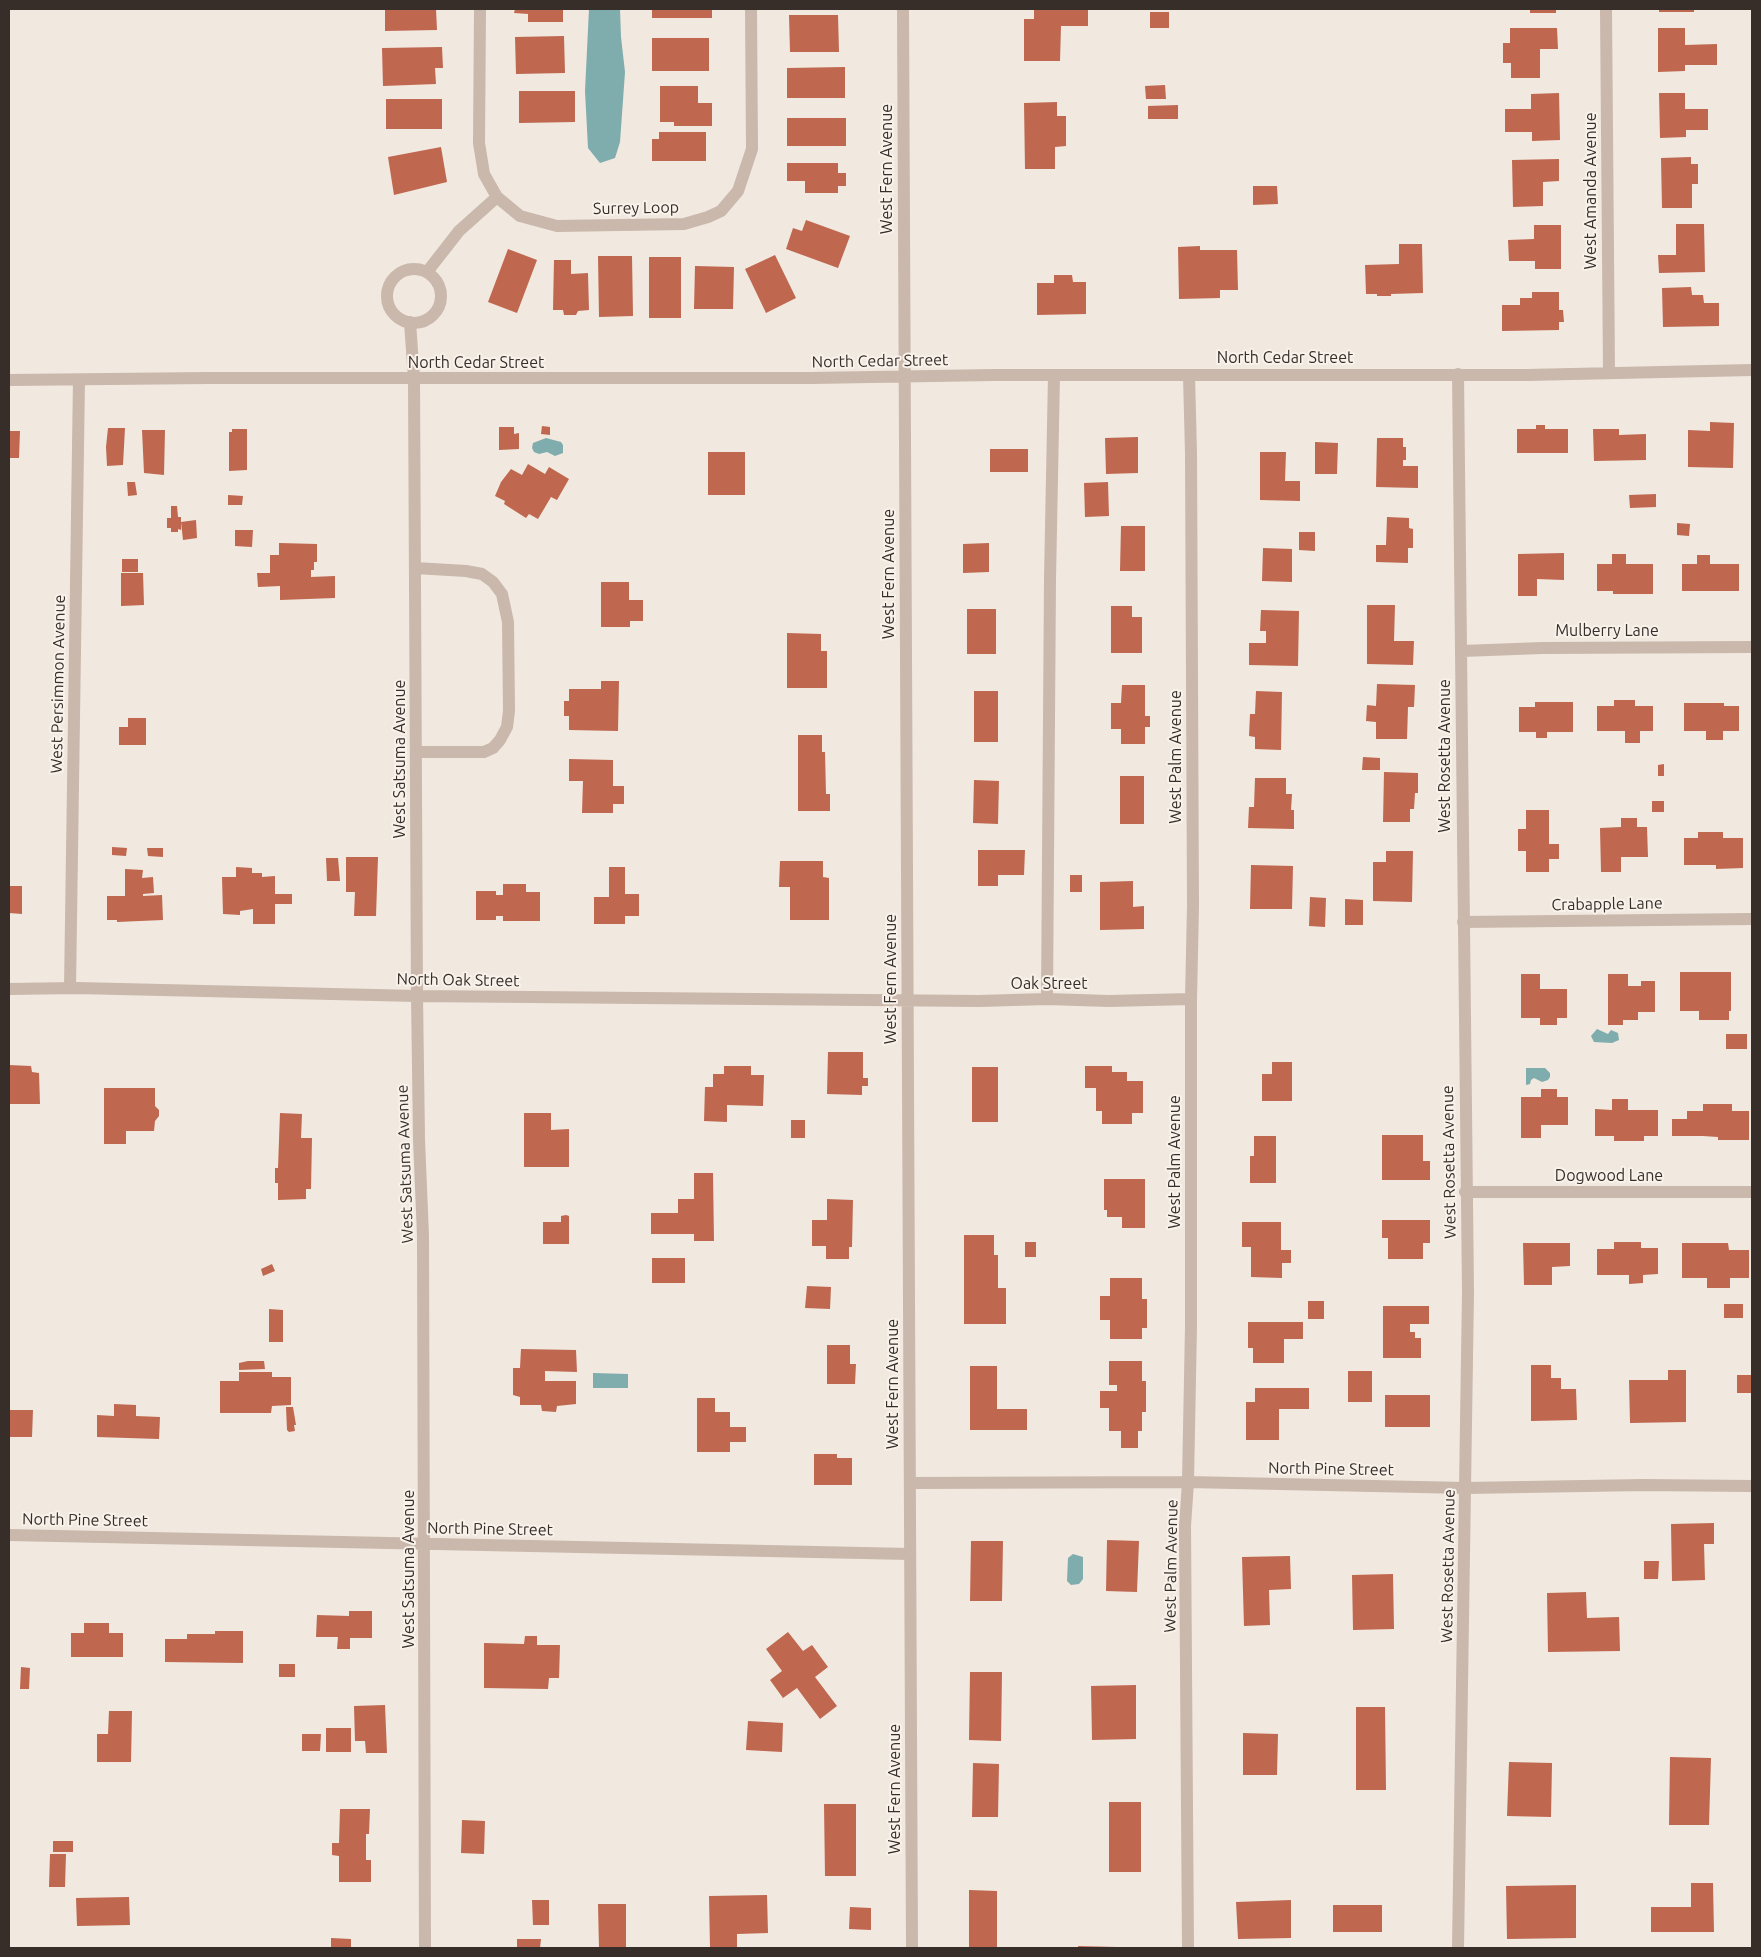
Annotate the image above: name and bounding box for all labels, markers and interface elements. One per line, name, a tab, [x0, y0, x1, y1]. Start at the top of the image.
street label: West Fern Avenue	[877, 104, 897, 234]
street label: West Amanda Avenue	[1581, 112, 1601, 270]
street label: Surrey Loop	[593, 198, 679, 218]
street label: North Cedar Street	[1217, 348, 1353, 368]
street label: North Cedar Street	[812, 350, 948, 372]
street label: North Cedar Street	[408, 353, 544, 373]
street label: West Fern Avenue	[879, 509, 899, 639]
street label: West Persimmon Avenue	[47, 594, 69, 774]
street label: Mulberry Lane	[1555, 621, 1659, 641]
street label: West Rosetta Avenue	[1435, 679, 1455, 833]
street label: West Satsuma Avenue	[390, 680, 410, 838]
street label: West Palm Avenue	[1166, 690, 1186, 824]
street label: Crabapple Lane	[1551, 893, 1663, 915]
street label: West Fern Avenue	[881, 914, 901, 1044]
street label: North Oak Street	[396, 969, 520, 991]
street label: Oak Street	[1010, 974, 1088, 994]
street label: West Satsuma Avenue	[393, 1084, 417, 1244]
street label: West Rosetta Avenue	[1438, 1085, 1460, 1239]
street label: West Palm Avenue	[1165, 1095, 1185, 1229]
street label: Dogwood Lane	[1555, 1166, 1663, 1186]
street label: West Fern Avenue	[883, 1319, 903, 1449]
street label: North Pine Street	[1268, 1458, 1394, 1480]
street label: West Rosetta Avenue	[1437, 1489, 1459, 1643]
street label: West Satsuma Avenue	[399, 1490, 419, 1648]
street label: West Palm Avenue	[1160, 1499, 1182, 1633]
street label: North Pine Street	[22, 1509, 148, 1531]
street label: North Pine Street	[427, 1518, 553, 1540]
street label: West Fern Avenue	[885, 1724, 905, 1854]

